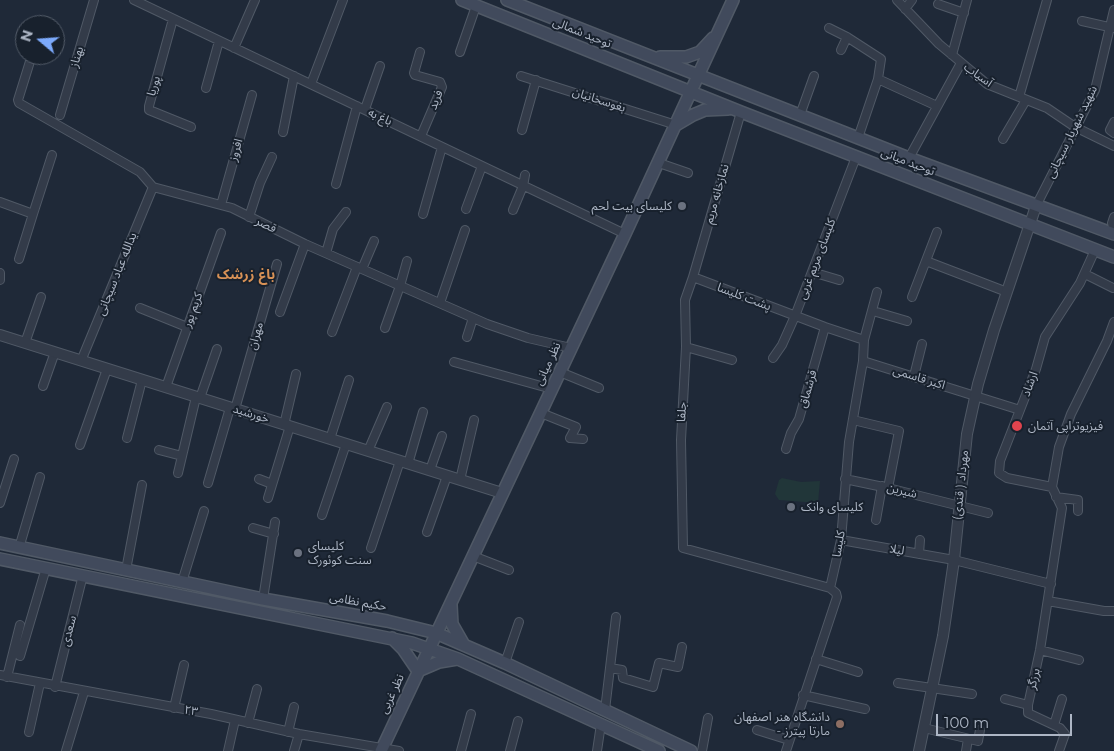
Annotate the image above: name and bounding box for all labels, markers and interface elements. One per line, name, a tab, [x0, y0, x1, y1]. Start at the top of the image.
north arrow	[15, 15, 65, 65]
street label: توحید شمالی	[551, 15, 613, 51]
text: N	[16, 28, 37, 44]
street label: بهناز	[67, 45, 87, 69]
street label: آسیاب	[961, 60, 995, 90]
street label: پوریا	[144, 74, 164, 98]
street label: شهید شهریار سیچانی	[1043, 83, 1101, 181]
street label: بغوسخانیان	[571, 85, 627, 115]
street label: فرید	[426, 88, 446, 112]
street label: باغ به	[366, 105, 394, 129]
street label: افروز	[226, 137, 246, 163]
street label: توحید میانی	[879, 145, 937, 179]
street label: نمازخانه مریم	[702, 163, 732, 225]
place label: کلیسای بیت لحم	[592, 199, 672, 213]
marker: کلیسای بیت لحم	[676, 200, 688, 212]
street label: قصر	[253, 214, 279, 236]
street label: کلیسای مریم غربی	[795, 216, 839, 302]
street label: یدالله عباد سیچانی	[94, 230, 140, 318]
district label: باغ زرشک	[217, 267, 275, 283]
street label: پشت کلیسا	[715, 280, 773, 314]
street label: کریم پور	[180, 290, 206, 330]
street label: مهران	[245, 321, 267, 351]
street label: نظر میانی	[532, 340, 564, 388]
street label: اکبر قاسمی	[891, 363, 947, 393]
street label: قرشماق	[796, 368, 820, 410]
street label: ارشاد	[1019, 370, 1041, 398]
street label: خورشید	[231, 402, 271, 426]
street label: جلفا	[674, 402, 690, 422]
marker: فیزیوتراپی آتمان	[1010, 419, 1024, 433]
place label: فیزیوتراپی آتمان	[1028, 419, 1103, 433]
street label: مهرداد ( قندی)	[950, 449, 972, 521]
street label: شیرین	[885, 480, 919, 502]
place label: کلیسای وانک	[801, 500, 863, 514]
marker: کلیسای وانک	[785, 501, 797, 513]
street label: کلیسا	[830, 530, 848, 558]
place label: کلیسای سنت کوئورک	[308, 539, 372, 567]
street label: لیلا	[888, 542, 906, 558]
marker: کلیسای سنت کوئورک	[292, 547, 304, 559]
street label: حکیم نظامی	[328, 590, 388, 614]
street label: سعدی	[58, 614, 80, 648]
street label: برزگر	[1025, 667, 1043, 691]
street label: نظر غربی	[377, 672, 407, 716]
street label: ۲۳	[183, 703, 199, 719]
scale bar	[939, 704, 1075, 736]
place label: دانشگاه هنر اصفهان - مارتا پیترز	[734, 710, 830, 738]
text: 100 m	[944, 713, 989, 732]
marker: دانشگاه هنر اصفهان - مارتا پیترز	[834, 718, 846, 730]

